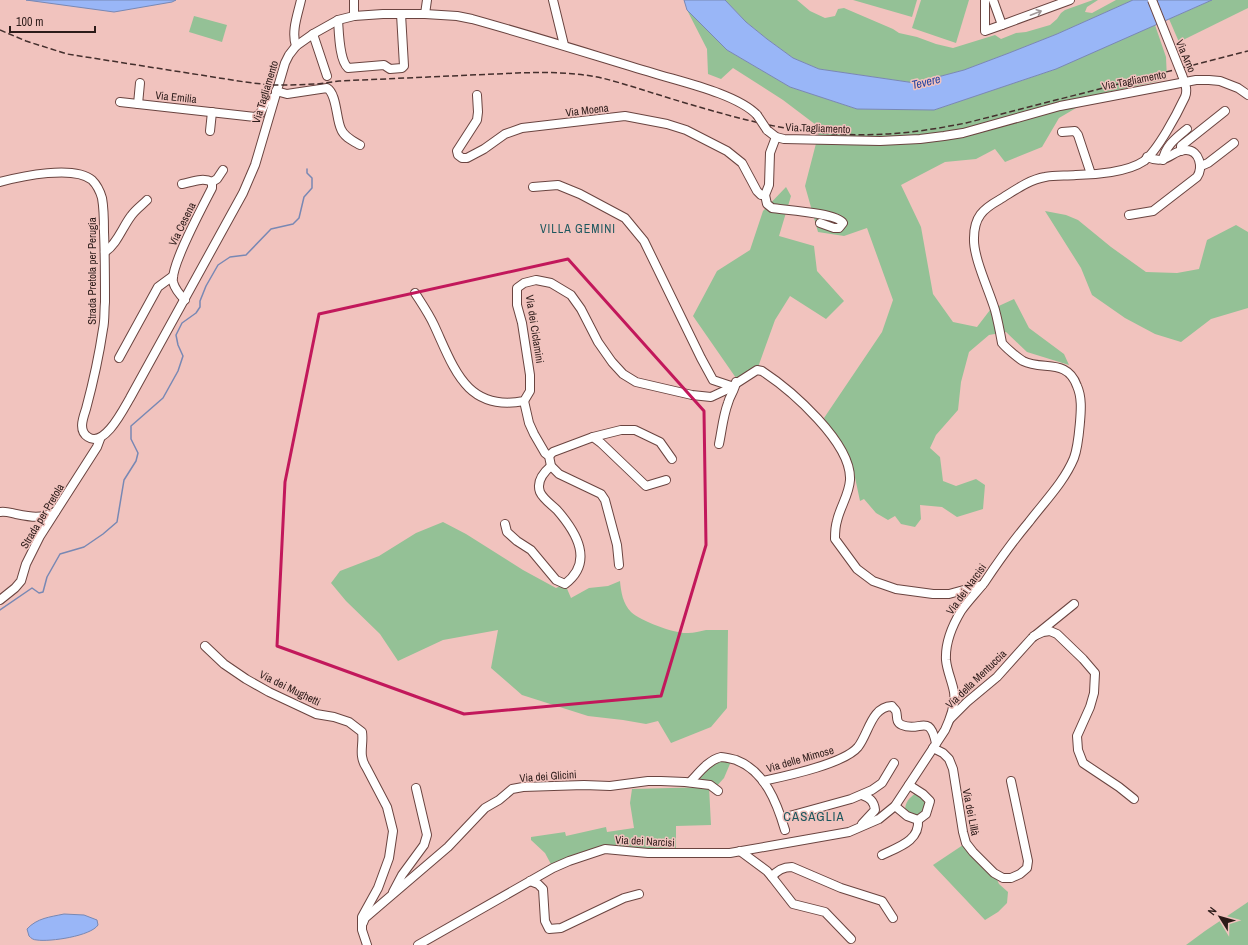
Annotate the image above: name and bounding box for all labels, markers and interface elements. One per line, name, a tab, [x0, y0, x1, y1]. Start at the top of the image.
scale bar	[10, 8, 95, 34]
one-way arrow	[1029, 9, 1041, 17]
text: 100 m	[16, 14, 43, 30]
street label: Via Arno	[1173, 37, 1199, 75]
street label: Via Tagliamento	[249, 59, 281, 125]
street label: Via Tagliamento	[1101, 67, 1167, 93]
water label: Tevere	[910, 71, 943, 93]
street label: Via Emilia	[155, 88, 197, 106]
street label: Via Moena	[565, 100, 609, 120]
street label: Via Tagliamento	[785, 120, 851, 136]
street label: Via Cesena	[165, 200, 199, 248]
street label: Strada Pretola per Perugia	[85, 217, 99, 325]
district label: VILLA GEMINI	[540, 221, 616, 237]
street label: Via dei Ciclamini	[523, 294, 547, 364]
street label: Strada per Pretola	[17, 481, 67, 551]
street label: Via dei Narcisi	[943, 561, 989, 617]
street label: Via della Mentuccia	[943, 646, 1009, 712]
street label: Via dei Mughetti	[257, 667, 323, 709]
street label: Via delle Mimose	[765, 743, 835, 775]
street label: Via dei Glicini	[519, 767, 577, 785]
street label: Via dei Lillà	[960, 787, 982, 837]
district label: CASAGLIA	[783, 808, 845, 825]
street label: Via dei Narcisi	[615, 832, 675, 850]
north arrow	[1200, 897, 1240, 937]
text: N	[1204, 904, 1220, 918]

